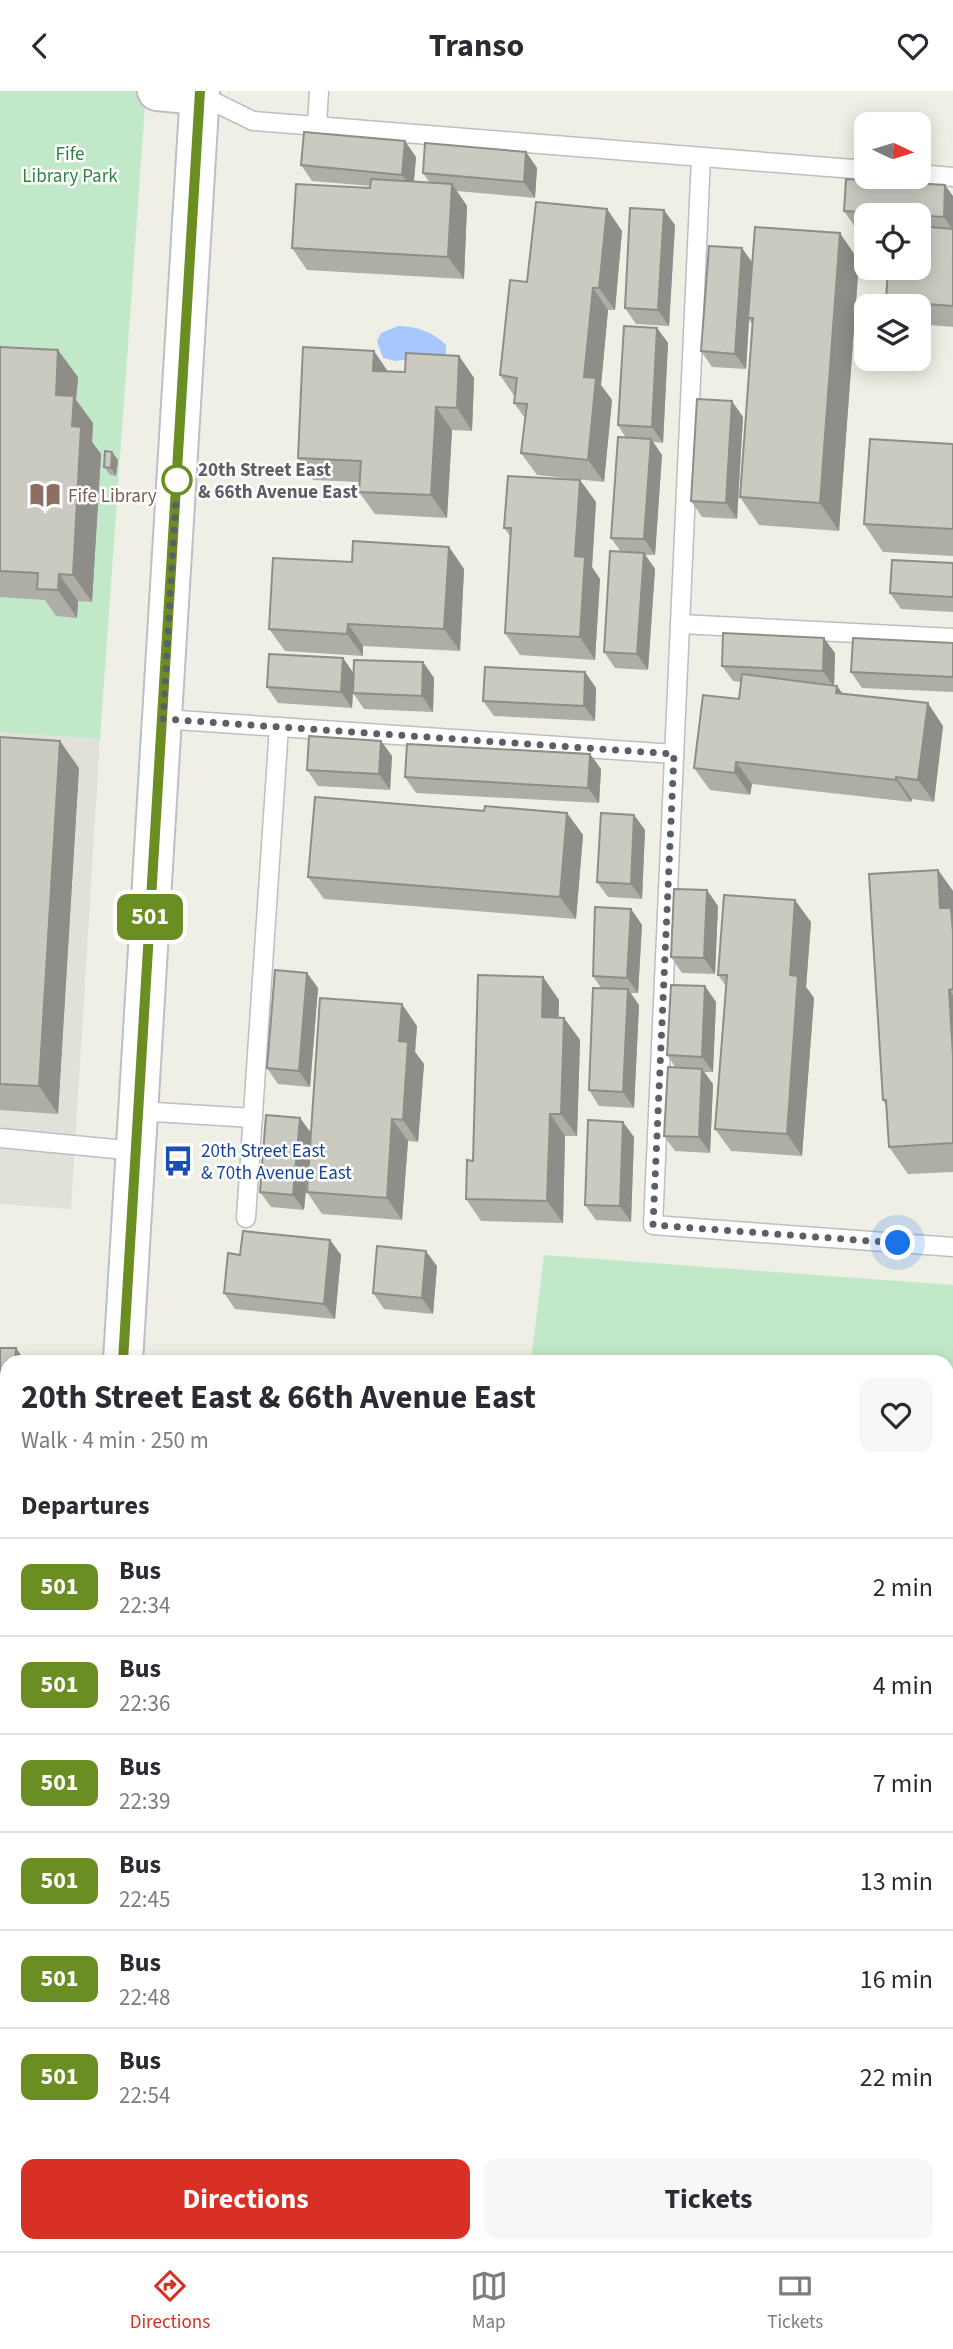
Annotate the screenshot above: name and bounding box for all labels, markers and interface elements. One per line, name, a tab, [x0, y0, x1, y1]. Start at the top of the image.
text: Transo	[429, 23, 524, 69]
icon: back	[21, 27, 59, 65]
icon: heart	[894, 27, 932, 65]
north arrow	[854, 112, 931, 189]
map controls	[854, 112, 931, 371]
park label: Fife Library Park	[22, 141, 118, 190]
button: locate	[854, 203, 931, 280]
button: layers	[854, 294, 931, 371]
place label: 20th Street East & 66th Avenue East	[198, 457, 358, 506]
marker: 20th Street East & 66th Avenue East	[162, 465, 192, 495]
library icon: Fife Library	[28, 478, 62, 512]
place label: Fife Library	[68, 483, 157, 510]
line badge: 501	[110, 894, 190, 940]
text: 501	[131, 899, 169, 934]
place label: 20th Street East & 70th Avenue East	[201, 1138, 352, 1187]
bus stop icon: 20th Street East & 70th Avenue East	[161, 1144, 195, 1178]
your location	[880, 1225, 915, 1260]
text: 20th Street East & 66th Avenue East	[21, 1374, 536, 1421]
button: heart	[859, 1378, 933, 1452]
text: Walk · 4 min · 250 m	[21, 1424, 209, 1457]
text: Departures	[21, 1487, 149, 1524]
text: Bus	[119, 1552, 161, 1589]
text: 501	[40, 1569, 79, 1604]
text: 2 min	[873, 1569, 933, 1606]
text: 22:34	[119, 1589, 170, 1622]
text: Bus	[119, 1650, 161, 1687]
text: 501	[40, 1667, 79, 1702]
text: 4 min	[873, 1667, 933, 1704]
text: 22:36	[119, 1687, 170, 1720]
text: Bus	[119, 1748, 161, 1785]
text: 501	[40, 1765, 79, 1800]
text: 7 min	[873, 1765, 933, 1802]
text: 22:39	[119, 1785, 170, 1818]
text: Bus	[119, 1846, 161, 1883]
text: 501	[40, 1863, 79, 1898]
text: 13 min	[860, 1863, 933, 1900]
text: 22:45	[119, 1883, 170, 1916]
text: Bus	[119, 1944, 161, 1981]
text: 501	[40, 1961, 79, 1996]
text: 16 min	[860, 1961, 933, 1998]
text: 22:48	[119, 1981, 170, 2014]
text: Bus	[119, 2042, 161, 2079]
text: 501	[40, 2059, 79, 2094]
text: 22 min	[860, 2059, 933, 2096]
text: 22:54	[119, 2079, 170, 2112]
button: Directions	[21, 2159, 470, 2239]
button: Tickets	[484, 2159, 933, 2239]
tab: Directions	[130, 2267, 210, 2336]
tab: Map	[470, 2267, 508, 2336]
tab: Tickets	[767, 2267, 823, 2336]

